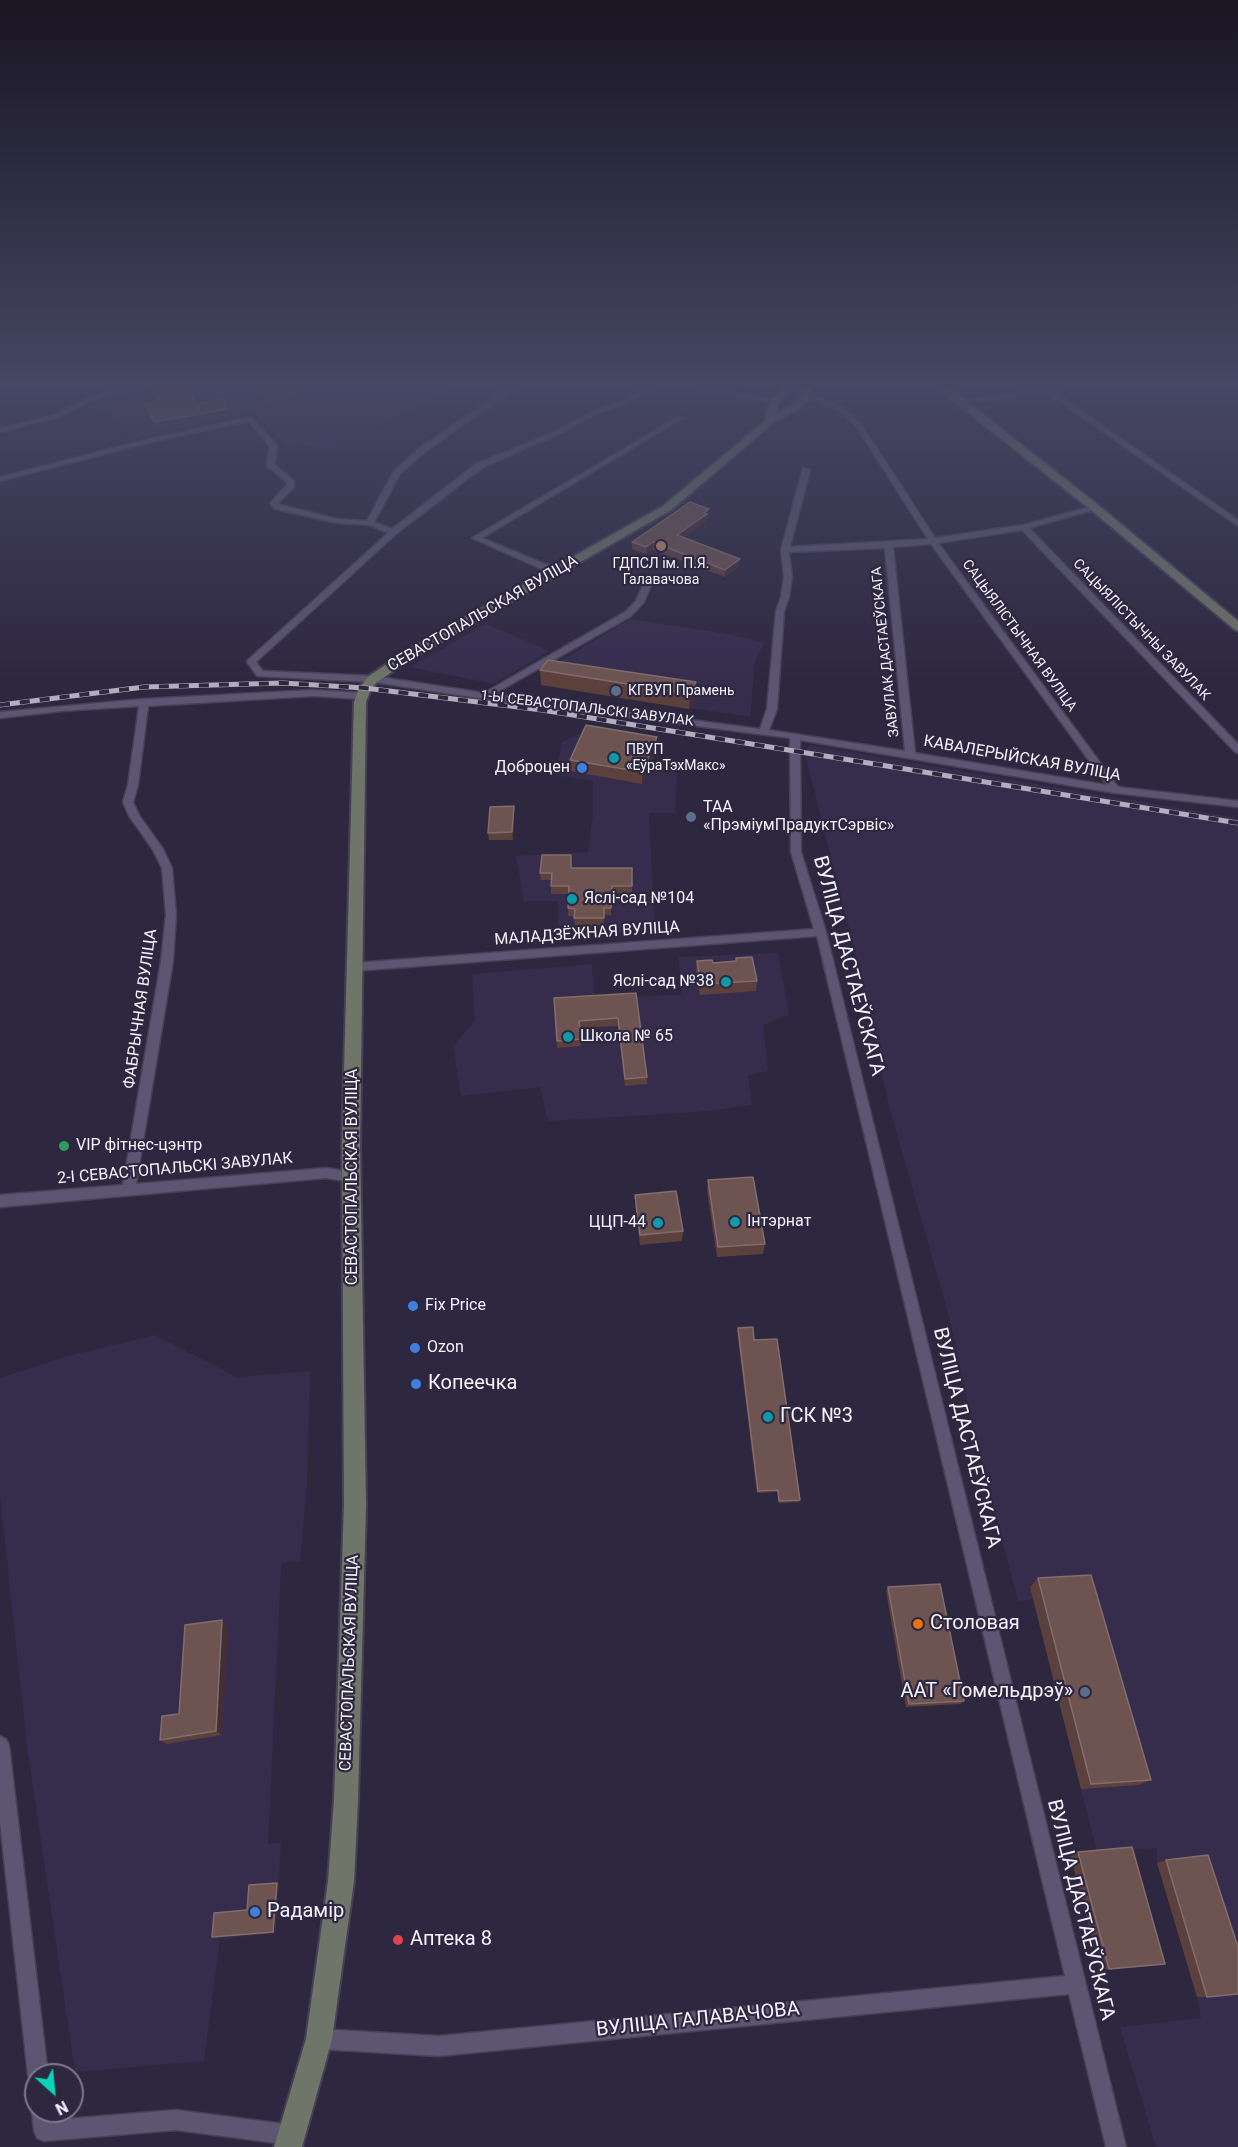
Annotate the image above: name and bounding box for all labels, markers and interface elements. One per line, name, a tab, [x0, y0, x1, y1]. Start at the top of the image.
marker: ГДПСЛ ім. П.Я. Галавачова	[654, 539, 668, 553]
street label: СЕВАСТОПАЛЬСКАЯ ВУЛІЦА	[384, 552, 582, 676]
place label: ГДПСЛ ім. П.Я. Галавачова	[613, 556, 709, 588]
street label: САЦЫЯЛІСТЫЧНЫ ЗАВУЛАК	[1069, 556, 1213, 704]
street label: САЦЫЯЛІСТЫЧНАЯ ВУЛІЦА	[958, 557, 1080, 715]
street label: ЗАВУЛАК ДАСТАЕЎСКАГА	[869, 566, 903, 738]
place label: КГВУП Прамень	[628, 683, 735, 699]
marker: КГВУП Прамень	[609, 684, 623, 698]
street label: 1-Ы СЕВАСТОПАЛЬСКІ ЗАВУЛАК	[479, 688, 695, 730]
street label: КАВАЛЕРЫЙСКАЯ ВУЛІЦА	[922, 732, 1122, 786]
place label: ПВУП «ЕўраТэхМакс»	[626, 742, 725, 774]
marker: ПВУП «ЕўраТэхМакс»	[607, 751, 621, 765]
place label: Доброцен	[495, 758, 570, 778]
marker: Доброцен	[575, 761, 589, 775]
place label: ТАА «ПрэміумПрадуктСэрвіс»	[703, 798, 894, 836]
marker: ТАА «ПрэміумПрадуктСэрвіс»	[684, 810, 698, 824]
street label: ВУЛІЦА ДАСТАЕЎСКАГА	[807, 853, 889, 1079]
place label: Яслі-сад №104	[584, 889, 694, 909]
marker: Яслі-сад №104	[565, 892, 579, 906]
street label: МАЛАДЗЁЖНАЯ ВУЛІЦА	[494, 918, 680, 950]
street label: ФАБРЫЧНАЯ ВУЛІЦА	[120, 928, 162, 1090]
place label: Яслі-сад №38	[613, 972, 714, 992]
marker: Яслі-сад №38	[719, 975, 733, 989]
place label: Школа № 65	[580, 1027, 673, 1047]
marker: Школа № 65	[561, 1030, 575, 1044]
street label: СЕВАСТОПАЛЬСКАЯ ВУЛІЦА	[343, 1069, 363, 1285]
place label: VIP фітнес-цэнтр	[76, 1136, 202, 1156]
marker: VIP фітнес-цэнтр	[57, 1139, 71, 1153]
street label: 2-І СЕВАСТОПАЛЬСКІ ЗАВУЛАК	[57, 1149, 293, 1189]
place label: Інтэрнат	[747, 1212, 811, 1232]
place label: ЦЦП-44	[589, 1213, 646, 1233]
marker: Інтэрнат	[728, 1215, 742, 1229]
marker: ЦЦП-44	[651, 1216, 665, 1230]
place label: Fix Price	[425, 1296, 486, 1316]
marker: Fix Price	[406, 1299, 420, 1313]
street label: ВУЛІЦА ДАСТАЕЎСКАГА	[927, 1325, 1005, 1551]
place label: Ozon	[427, 1338, 464, 1358]
marker: Ozon	[408, 1341, 422, 1355]
place label: Копеечка	[428, 1372, 517, 1396]
marker: Копеечка	[409, 1377, 423, 1391]
place label: ГСК №3	[780, 1405, 853, 1429]
marker: ГСК №3	[761, 1410, 775, 1424]
street label: СЕВАСТОПАЛЬСКАЯ ВУЛІЦА	[337, 1555, 363, 1771]
place label: Столовая	[930, 1612, 1020, 1636]
marker: Столовая	[911, 1617, 925, 1631]
place label: ААТ «Гомельдрэў»	[901, 1680, 1073, 1704]
marker: ААТ «Гомельдрэў»	[1078, 1685, 1092, 1699]
street label: ВУЛІЦА ДАСТАЕЎСКАГА	[1041, 1797, 1119, 2023]
place label: Радамір	[267, 1900, 344, 1924]
marker: Радамір	[248, 1905, 262, 1919]
place label: Аптека 8	[410, 1928, 492, 1952]
marker: Аптека 8	[391, 1933, 405, 1947]
street label: ВУЛІЦА ГАЛАВАЧОВА	[595, 1997, 801, 2043]
north arrow	[24, 2063, 84, 2123]
text: N	[52, 2097, 71, 2119]

